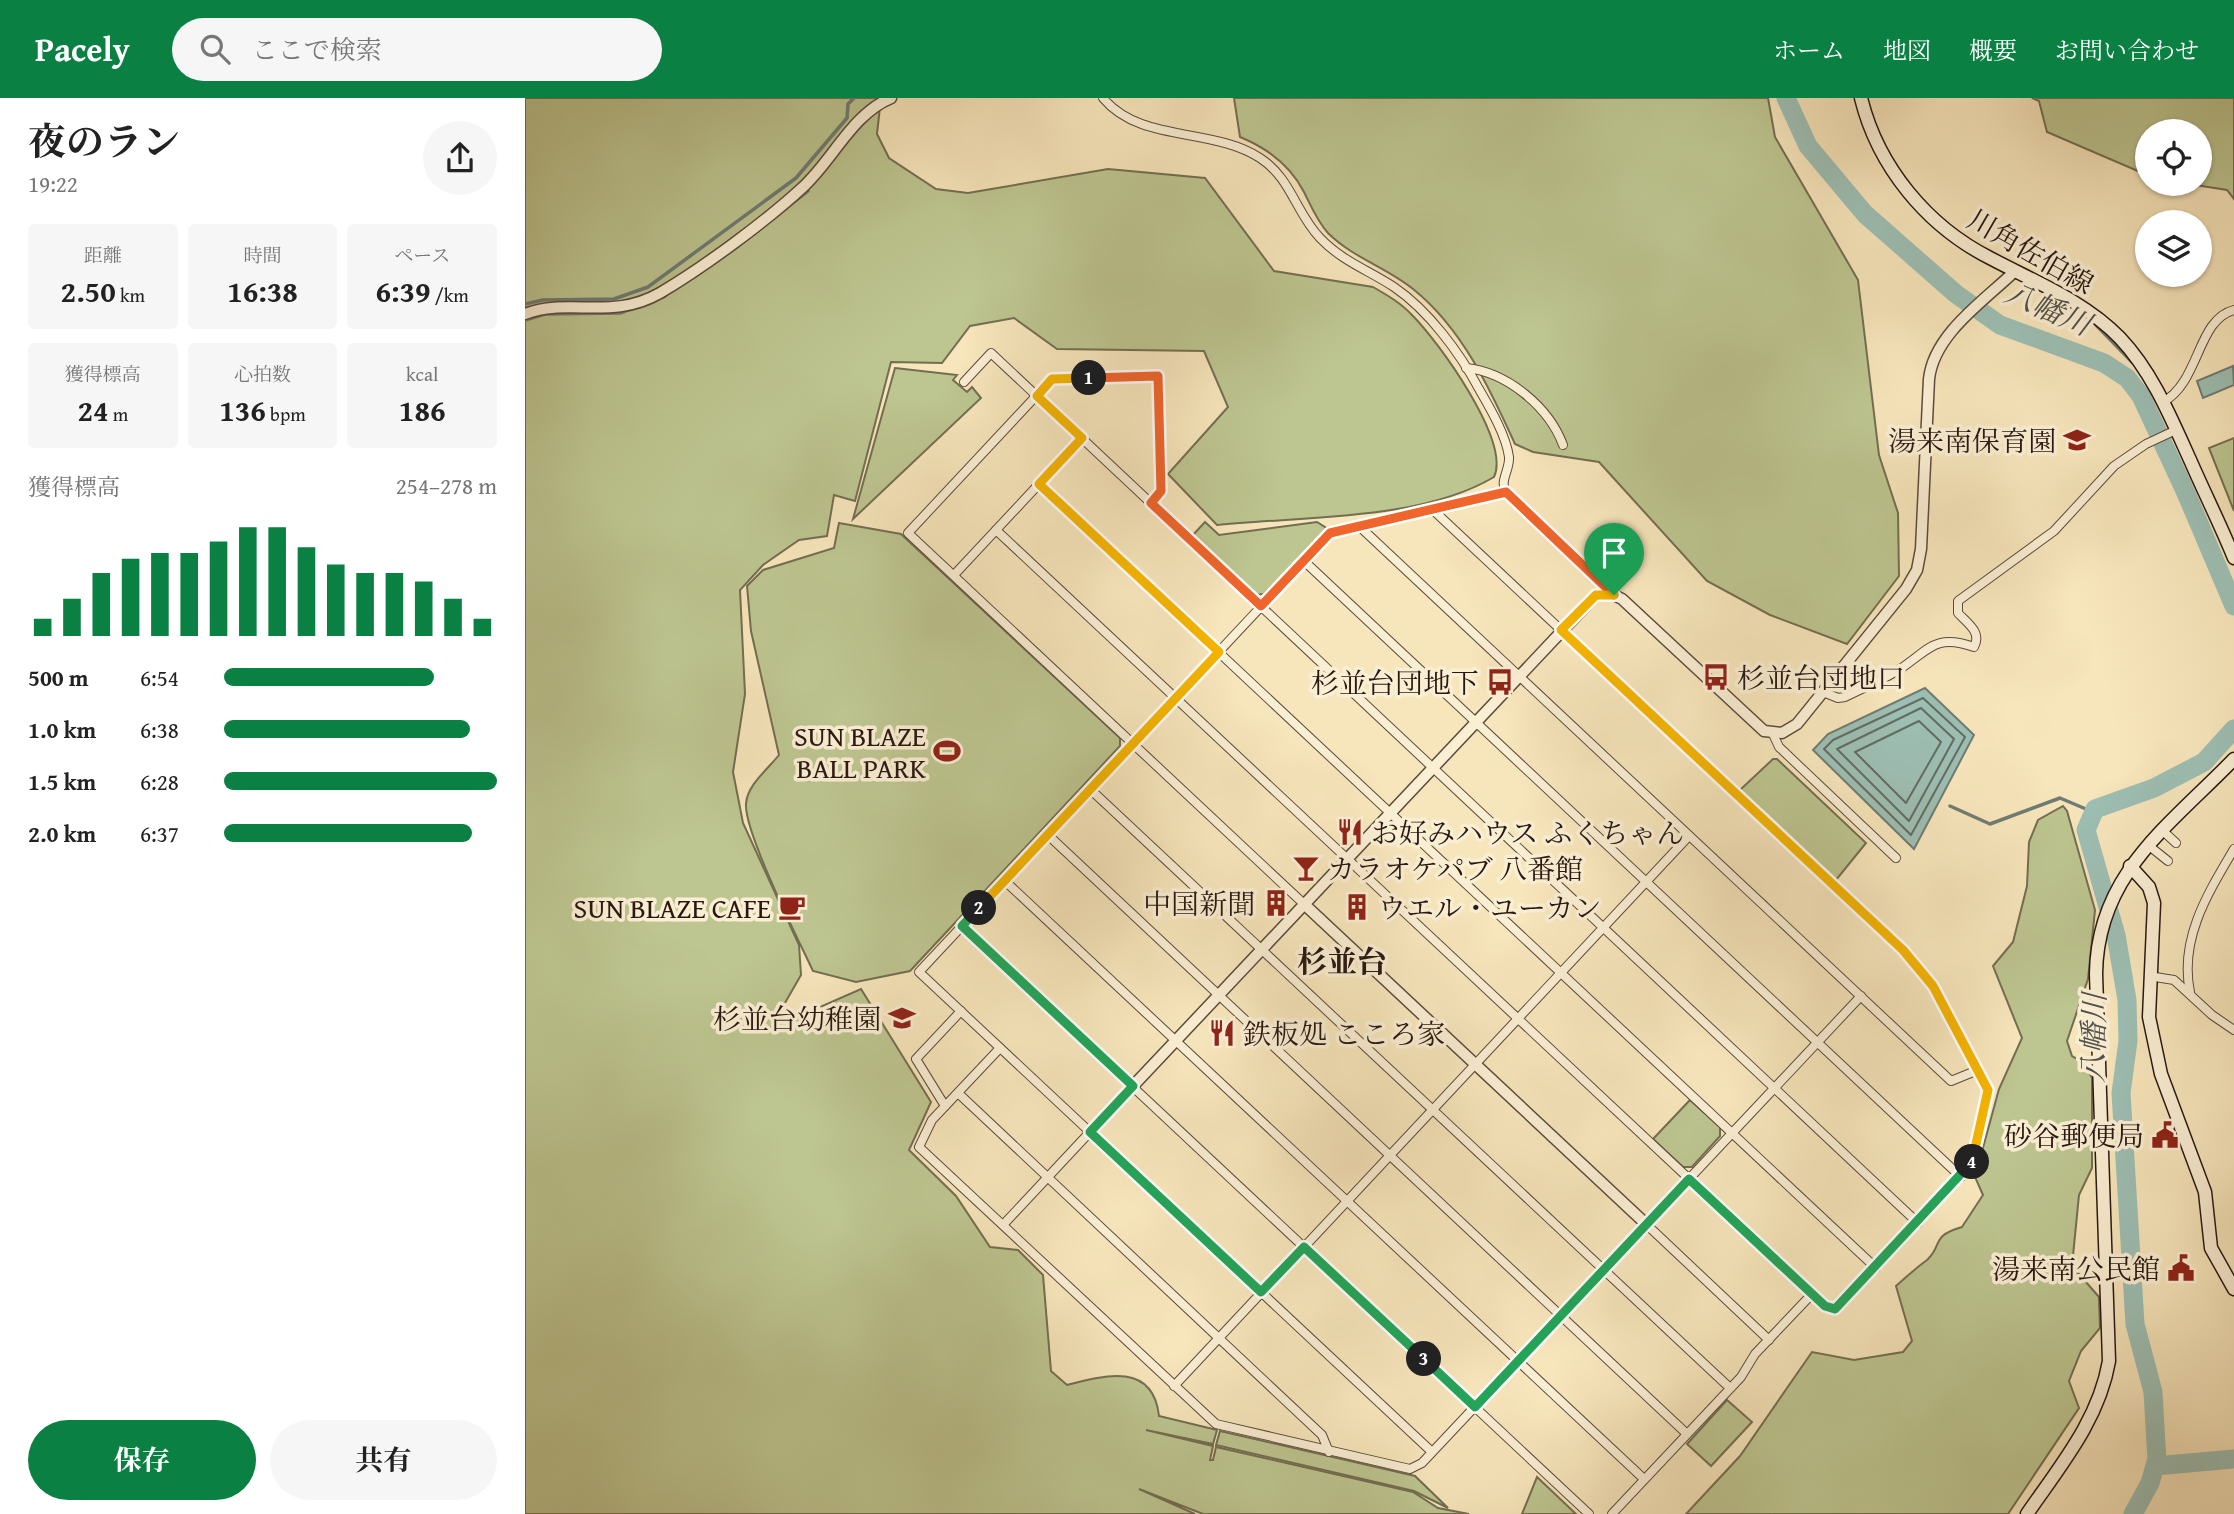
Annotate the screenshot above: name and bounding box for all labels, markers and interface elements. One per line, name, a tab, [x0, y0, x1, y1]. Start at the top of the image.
search box	[172, 18, 662, 81]
text: Pacely	[35, 25, 130, 73]
icon: search	[196, 30, 234, 68]
text: ここで検索	[252, 30, 382, 69]
text: ホーム	[1773, 33, 1845, 68]
text: 地図	[1883, 33, 1931, 68]
text: 概要	[1969, 33, 2017, 68]
text: お問い合わせ	[2055, 33, 2199, 68]
text: 夜のラン	[28, 113, 180, 169]
map controls	[2135, 119, 2212, 287]
button: locate	[2135, 119, 2212, 196]
button: share	[423, 121, 497, 195]
text: 19:22	[28, 167, 78, 200]
street label: 川角佐伯線	[1960, 198, 2102, 304]
button: layers	[2135, 210, 2212, 287]
text: 距離	[84, 241, 122, 269]
text: 時間	[243, 241, 282, 269]
text: ペース	[394, 241, 450, 269]
text: 2.50	[61, 269, 116, 313]
text: 16:38	[227, 269, 298, 313]
text: 6:39	[375, 269, 431, 313]
water label: 八幡川	[1998, 270, 2101, 347]
text: km	[116, 281, 145, 309]
text: /km	[431, 281, 469, 309]
text: 獲得標高	[65, 360, 141, 388]
text: 心拍数	[234, 360, 291, 388]
text: kcal	[406, 360, 438, 388]
pin: 1	[1071, 360, 1107, 396]
text: 1	[1084, 363, 1093, 391]
text: 24	[77, 388, 109, 432]
text: 136	[219, 388, 266, 432]
text: 186	[399, 388, 445, 432]
text: m	[109, 400, 128, 428]
text: bpm	[266, 400, 306, 428]
place label: 湯来南保育園	[1888, 420, 2056, 461]
school or university icon: 湯来南保育園	[2062, 425, 2092, 455]
text: 254–278 m	[396, 469, 497, 502]
text: 獲得標高	[28, 470, 120, 503]
pin	[1584, 523, 1644, 595]
icon: arrive	[1595, 534, 1633, 572]
place label: 杉並台団地口	[1737, 657, 1905, 698]
text: 500 m	[28, 661, 89, 694]
text: 6:54	[140, 661, 179, 694]
place label: 杉並台団地下	[1311, 662, 1479, 703]
bus stop icon: 杉並台団地口	[1701, 662, 1731, 692]
bus stop icon: 杉並台団地下	[1485, 667, 1515, 697]
text: 1.0 km	[28, 713, 96, 746]
text: 6:38	[140, 713, 179, 746]
place label: SUN BLAZE BALL PARK	[794, 715, 926, 788]
sports icon: SUN BLAZE BALL PARK	[932, 736, 962, 766]
text: 1.5 km	[28, 765, 96, 798]
text: 6:28	[140, 765, 179, 798]
place label: お好みハウス ふくちゃん	[1371, 812, 1684, 853]
text: 2.0 km	[28, 817, 96, 850]
text: 6:37	[140, 817, 179, 850]
restaurant icon: お好みハウス ふくちゃん	[1335, 817, 1365, 847]
place label: カラオケパブ 八番館	[1327, 848, 1583, 889]
bar icon: カラオケパブ 八番館	[1291, 853, 1321, 883]
place label: 中国新聞	[1143, 883, 1255, 924]
place label: SUN BLAZE CAFE	[574, 887, 771, 928]
place label: ウエル・ユーカン	[1378, 887, 1601, 928]
building icon: 中国新聞	[1261, 888, 1291, 918]
pin: 2	[961, 890, 997, 926]
cafe icon: SUN BLAZE CAFE	[777, 892, 807, 922]
building icon: ウエル・ユーカン	[1342, 892, 1372, 922]
text: 2	[974, 893, 983, 921]
district label: 杉並台	[1297, 939, 1387, 983]
water label: 八幡川	[2070, 990, 2116, 1083]
place label: 杉並台幼稚園	[713, 998, 881, 1039]
school or university icon: 杉並台幼稚園	[887, 1003, 917, 1033]
place label: 鉄板処 こころ家	[1243, 1013, 1445, 1054]
restaurant icon: 鉄板処 こころ家	[1207, 1018, 1237, 1048]
place label: 砂谷郵便局	[2004, 1115, 2144, 1156]
public building icon: 砂谷郵便局	[2150, 1120, 2180, 1150]
pin: 4	[1955, 1144, 1989, 1180]
text: 4	[1967, 1147, 1976, 1175]
place label: 湯来南公民館	[1992, 1248, 2160, 1289]
public building icon: 湯来南公民館	[2166, 1253, 2196, 1283]
pin: 3	[1406, 1342, 1441, 1376]
text: 3	[1419, 1344, 1428, 1372]
button: 保存	[28, 1420, 256, 1500]
button: 共有	[270, 1420, 497, 1500]

